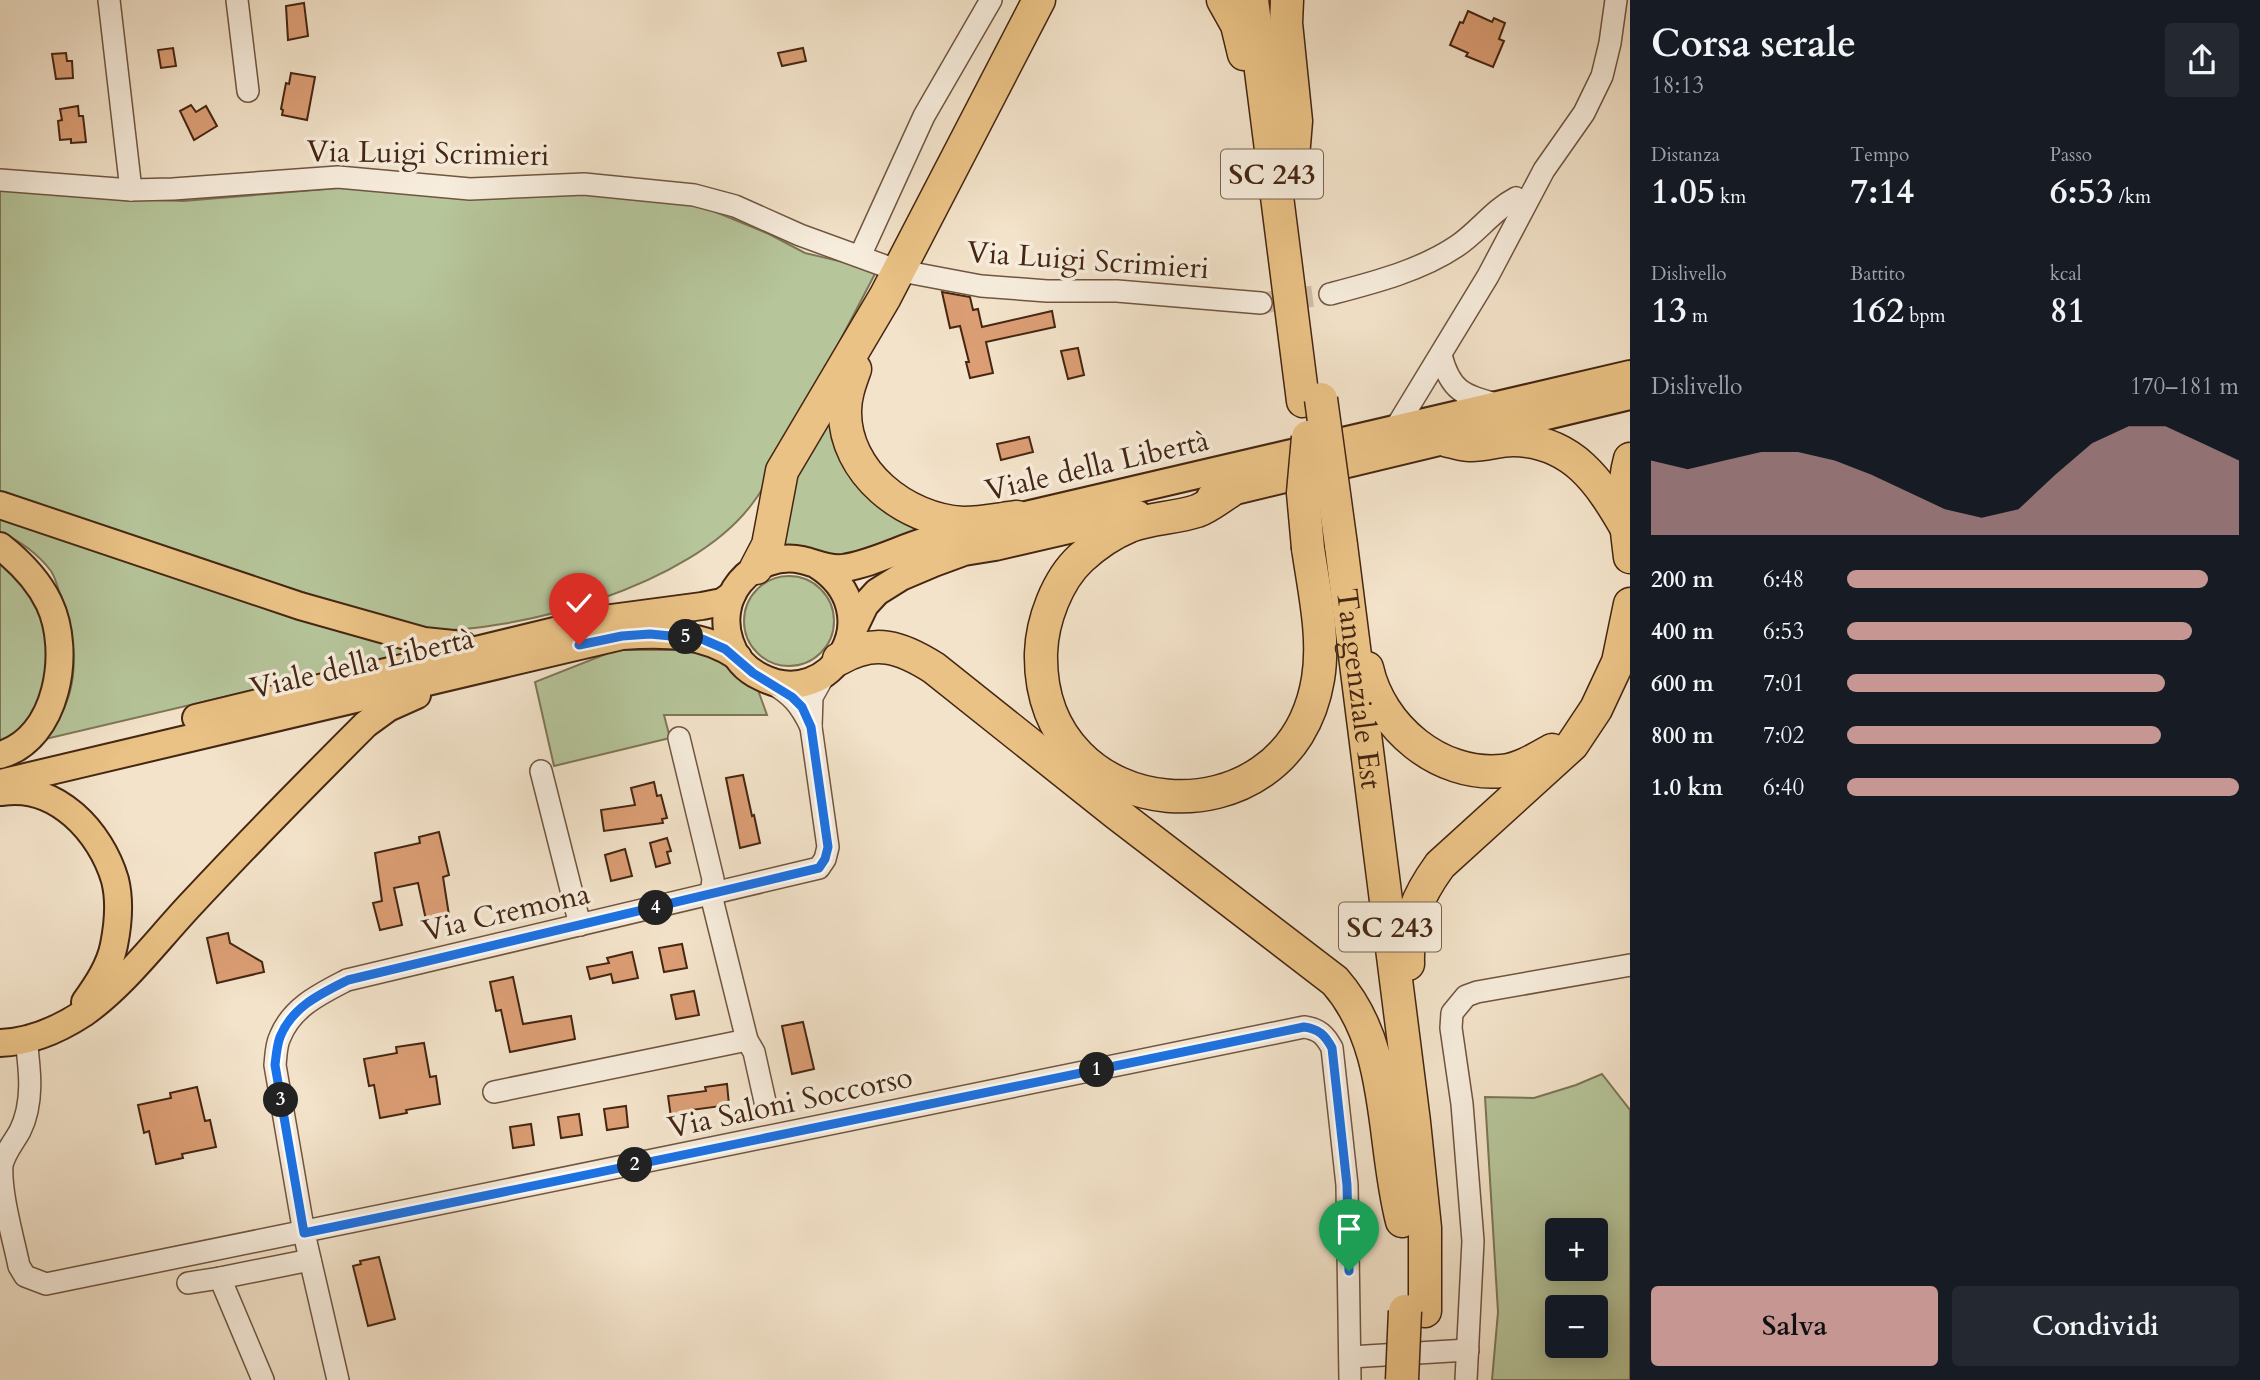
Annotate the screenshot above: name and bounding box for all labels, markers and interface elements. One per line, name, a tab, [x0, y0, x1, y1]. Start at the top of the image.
text: Corsa serale	[1651, 18, 1856, 70]
button: share	[2165, 23, 2239, 97]
text: 18:13	[1651, 70, 1704, 101]
street label: Via Luigi Scrimieri	[306, 131, 550, 176]
text: Distanza	[1651, 142, 1720, 168]
text: Tempo	[1850, 142, 1909, 168]
text: Passo	[2050, 142, 2092, 168]
road number: SC 243	[1221, 150, 1323, 198]
text: 1.05	[1651, 168, 1715, 216]
text: 7:14	[1850, 168, 1914, 216]
text: 6:53	[2050, 168, 2114, 216]
text: km	[1715, 184, 1746, 210]
text: /km	[2114, 184, 2151, 210]
street label: Via Luigi Scrimieri	[965, 232, 1210, 289]
text: Dislivello	[1651, 261, 1727, 287]
text: Battito	[1850, 261, 1905, 287]
text: kcal	[2050, 261, 2082, 287]
text: 13	[1651, 287, 1687, 335]
text: 162	[1850, 287, 1904, 335]
text: 81	[2050, 287, 2086, 335]
text: m	[1687, 303, 1708, 329]
text: bpm	[1904, 303, 1946, 329]
text: Dislivello	[1651, 371, 1742, 402]
text: 170–181 m	[2130, 371, 2239, 402]
street label: Viale della Libertà	[981, 420, 1213, 511]
text: 200 m	[1651, 564, 1714, 595]
text: 6:48	[1763, 564, 1804, 595]
pin	[549, 573, 609, 645]
icon: check	[560, 584, 598, 622]
street label: Tangenziale Est	[1326, 586, 1392, 792]
text: 400 m	[1651, 616, 1714, 647]
text: 6:53	[1763, 616, 1804, 647]
street label: Viale della Libertà	[246, 618, 478, 709]
pin: 5	[668, 620, 704, 654]
text: 5	[681, 623, 690, 649]
text: 600 m	[1651, 668, 1714, 699]
text: 7:01	[1763, 668, 1804, 699]
text: 800 m	[1651, 720, 1714, 751]
text: 7:02	[1763, 720, 1804, 751]
text: 1.0 km	[1651, 772, 1723, 803]
text: 6:40	[1763, 772, 1804, 803]
street label: Via Cremona	[418, 873, 594, 952]
pin: 4	[638, 890, 674, 926]
text: 4	[651, 894, 660, 920]
road number: SC 243	[1339, 902, 1441, 951]
pin: 1	[1080, 1052, 1114, 1088]
text: 1	[1092, 1056, 1101, 1082]
street label: Via Saloni Soccorso	[664, 1057, 916, 1148]
pin: 3	[264, 1082, 298, 1118]
text: 3	[276, 1086, 285, 1112]
pin: 2	[618, 1148, 652, 1182]
text: 2	[630, 1151, 639, 1177]
pin	[1319, 1199, 1379, 1271]
icon: arrive	[1330, 1210, 1368, 1248]
map controls	[1545, 1218, 1608, 1358]
button: +	[1545, 1218, 1608, 1281]
button: Salva	[1651, 1286, 1938, 1366]
button: Condividi	[1952, 1286, 2239, 1366]
button: −	[1545, 1295, 1608, 1358]

